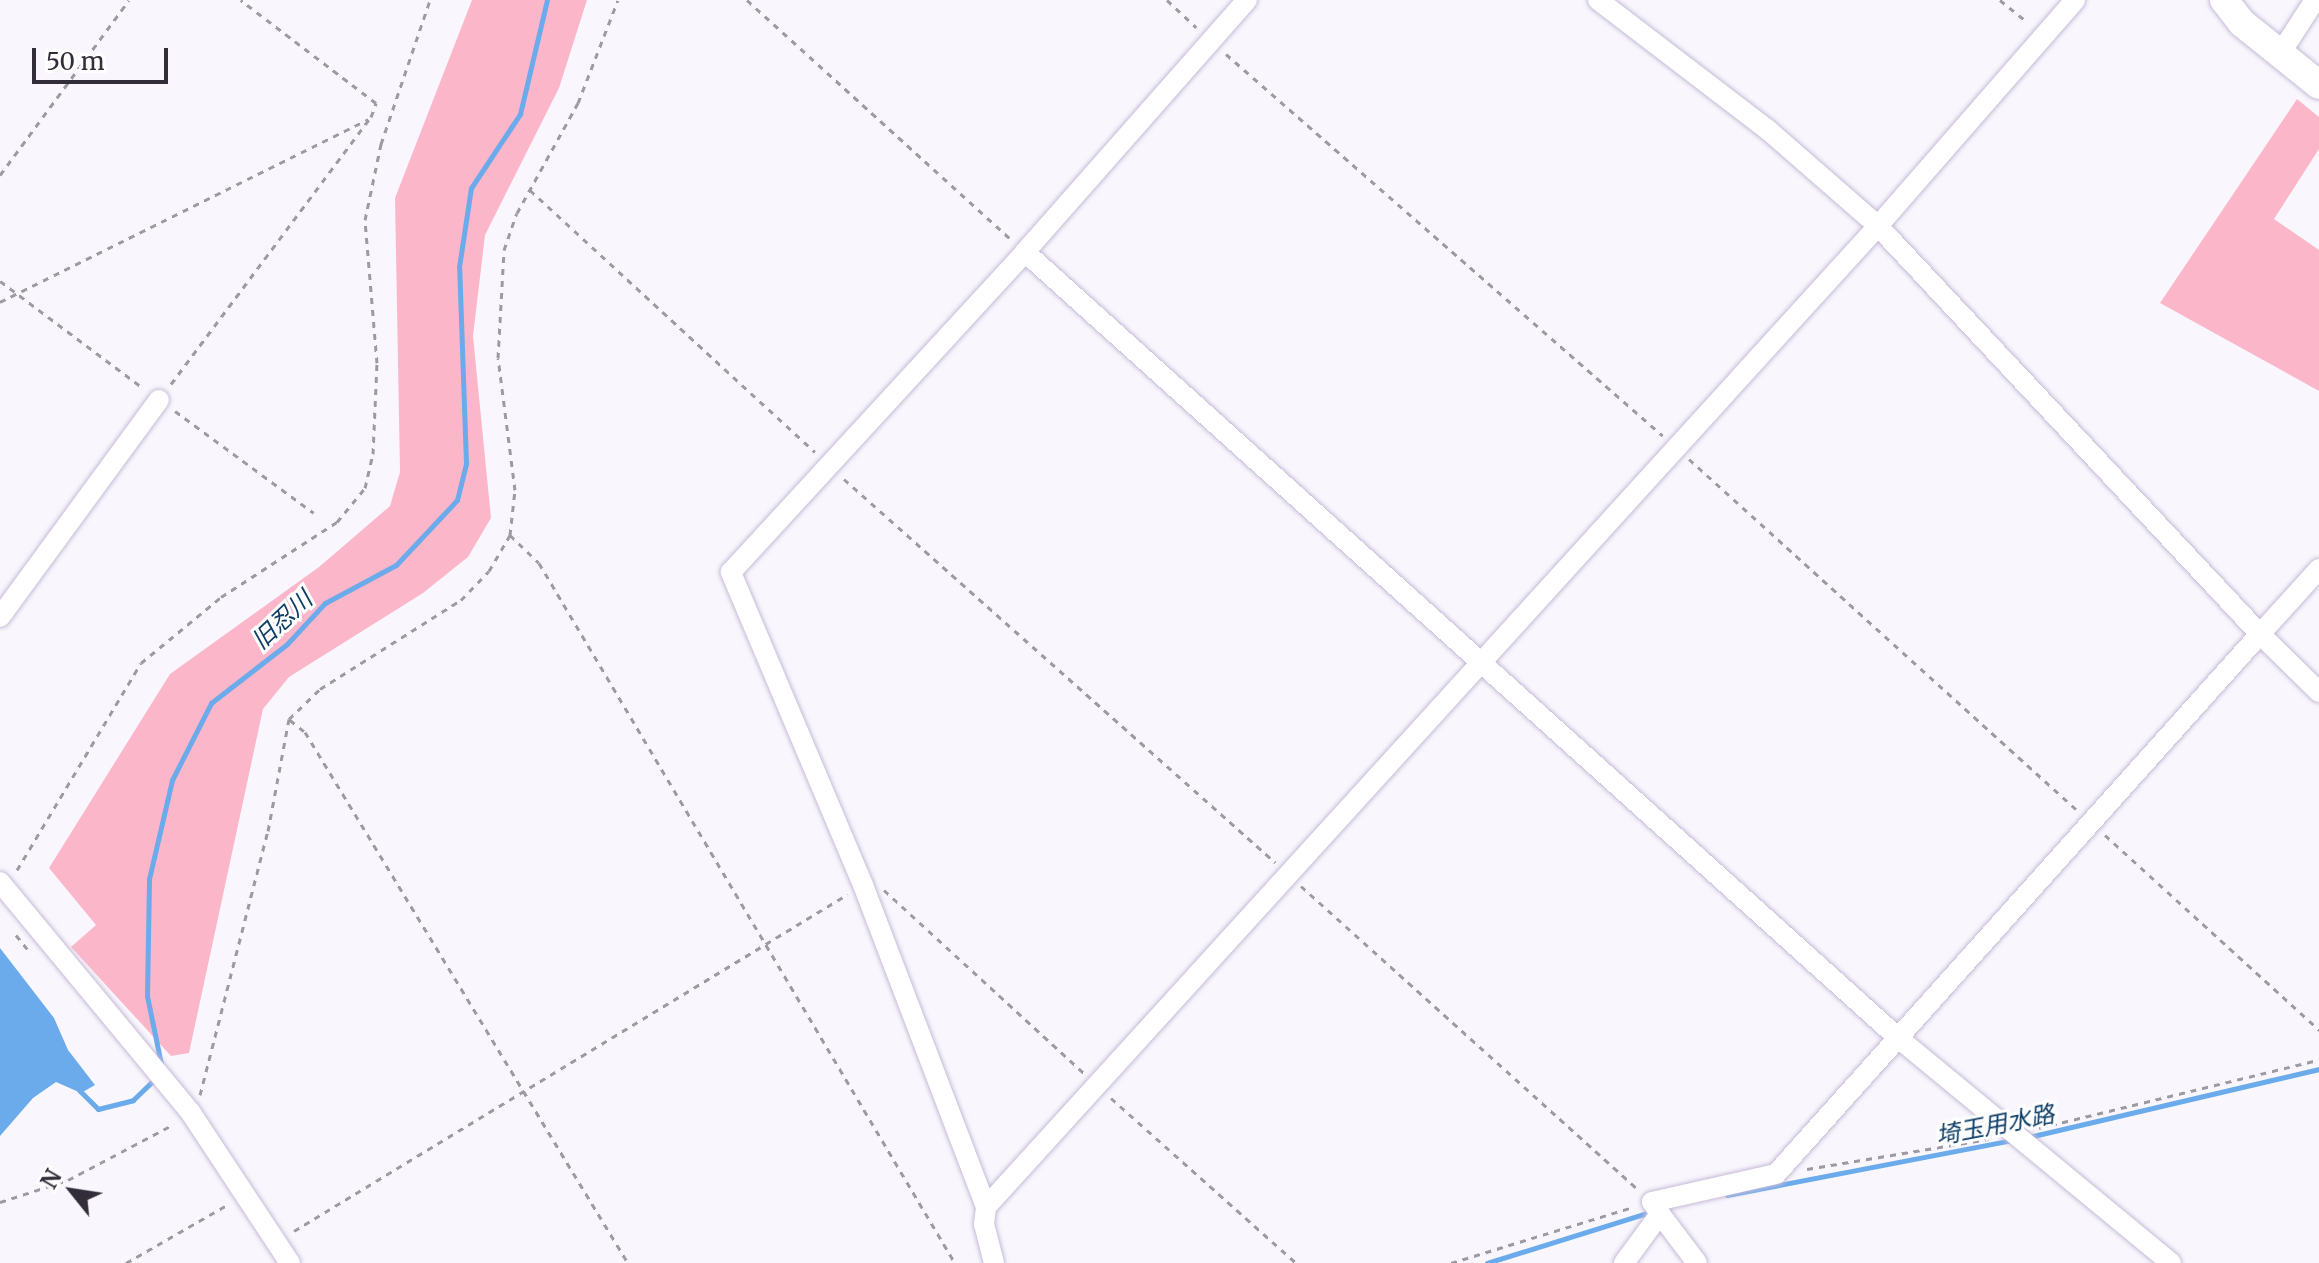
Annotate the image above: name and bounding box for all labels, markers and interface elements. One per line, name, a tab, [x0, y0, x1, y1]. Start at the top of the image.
scale bar	[36, 32, 172, 82]
text: 50 m	[46, 46, 105, 77]
water label: 旧忍川	[246, 585, 318, 655]
water label: 埼玉用水路	[1933, 1099, 2057, 1151]
north arrow	[32, 1151, 112, 1231]
text: N	[35, 1164, 68, 1194]

